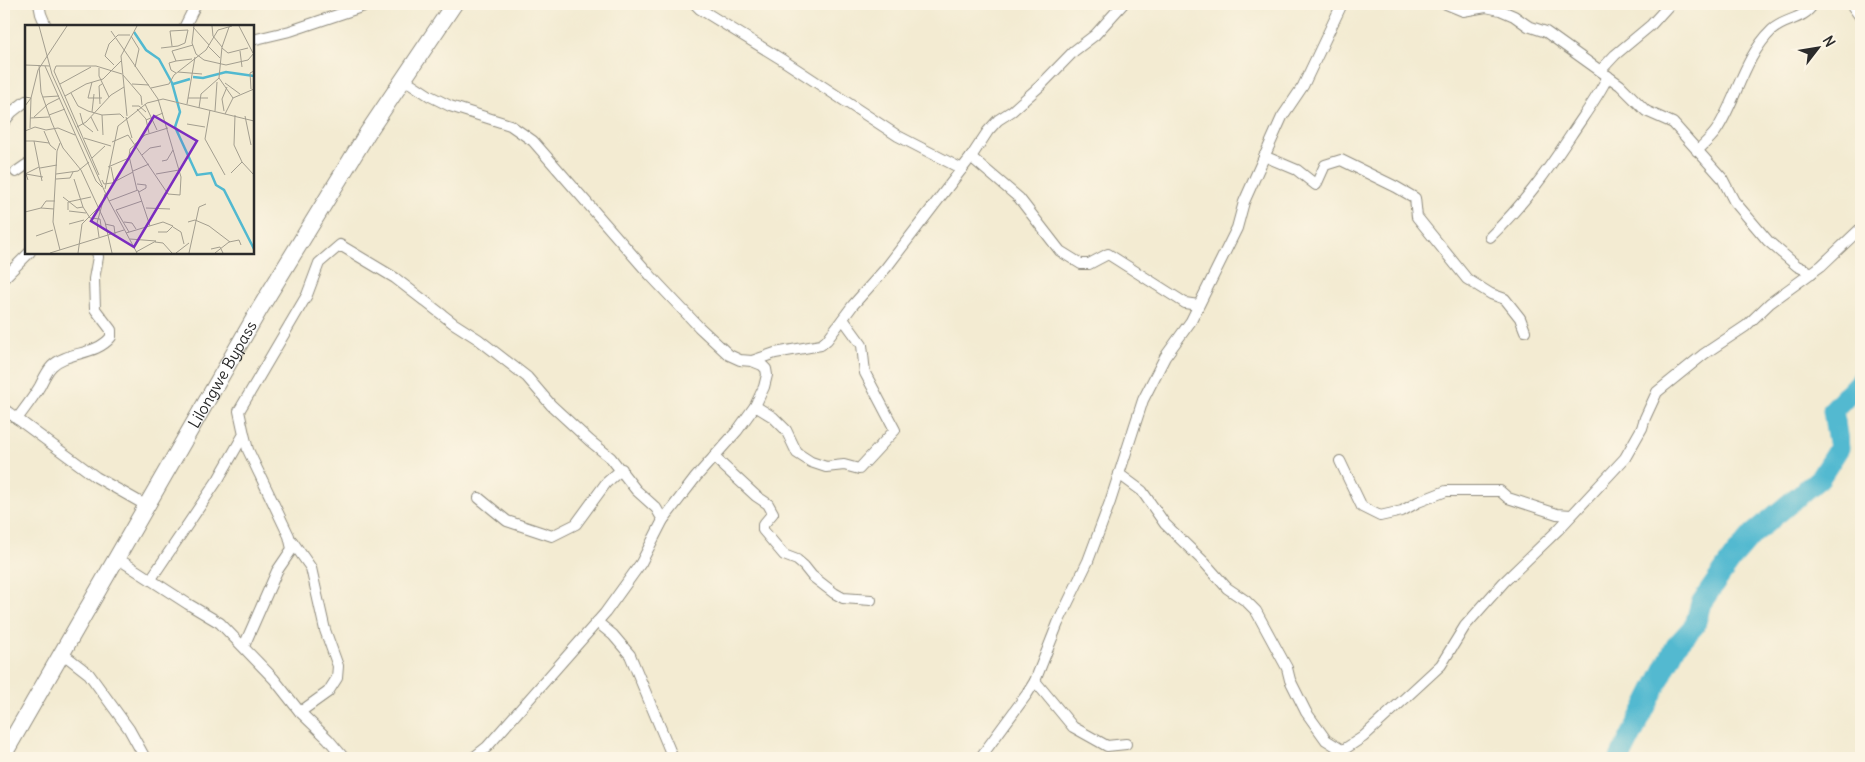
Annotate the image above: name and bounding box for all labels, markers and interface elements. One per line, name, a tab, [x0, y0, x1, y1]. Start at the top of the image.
north arrow	[1792, 22, 1842, 72]
inset map	[25, 25, 254, 254]
text: N	[1819, 33, 1839, 50]
street label: Lilongwe Bypass	[183, 317, 261, 431]

